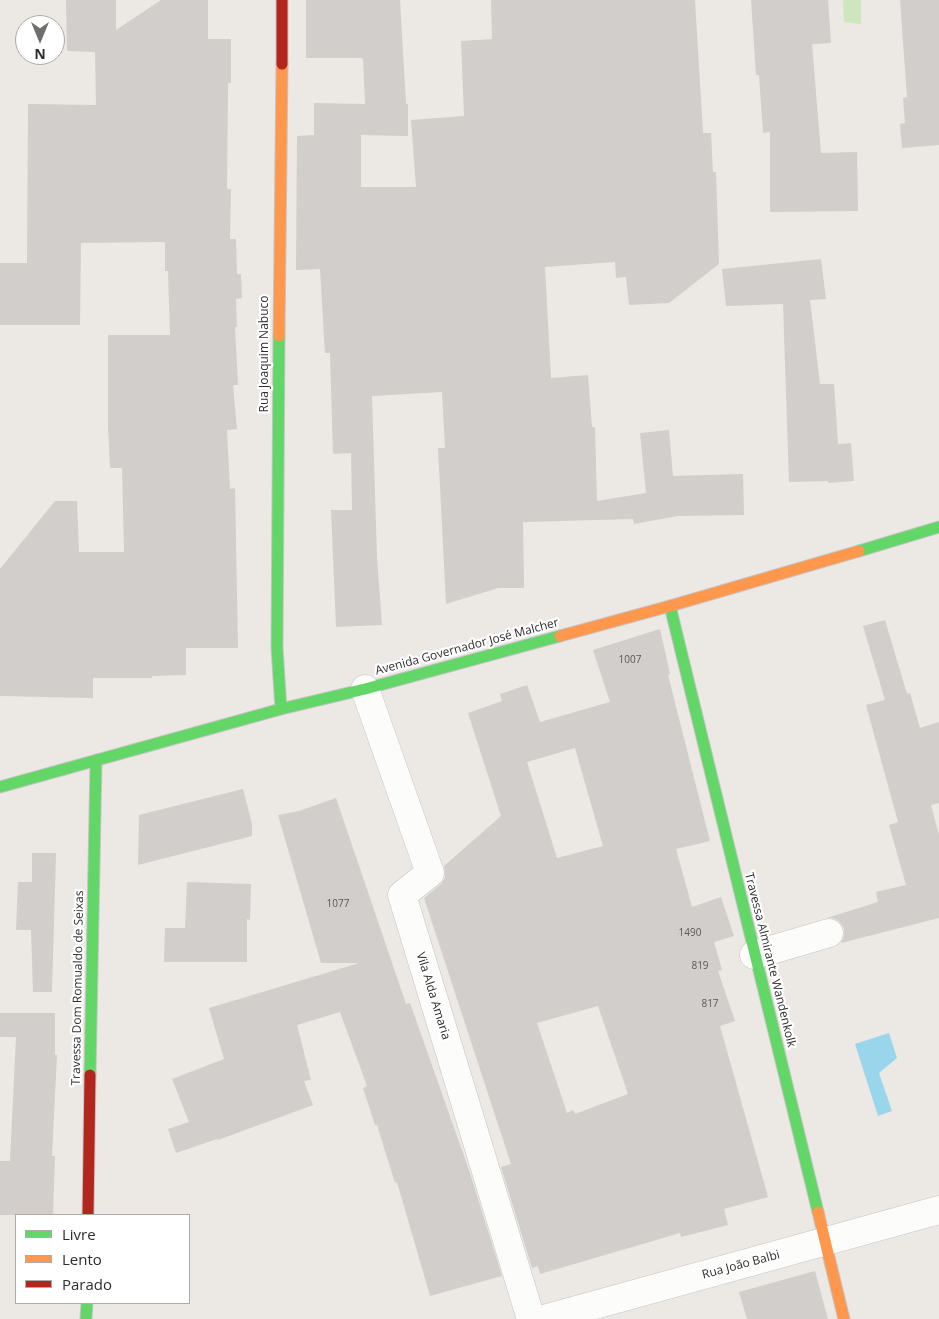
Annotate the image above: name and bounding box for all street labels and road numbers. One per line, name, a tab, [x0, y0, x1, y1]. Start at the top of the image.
street label: Rua Joaquim Nabuco	[258, 296, 272, 412]
street label: Avenida Governador José Malcher	[374, 616, 560, 678]
street label: Travessa Almirante Wandenkolk	[741, 871, 799, 1049]
street label: Travessa Dom Romualdo de Seixas	[69, 890, 87, 1086]
street label: Vila Alda Amaria	[413, 951, 453, 1041]
street label: Rua João Balbi	[701, 1248, 781, 1282]

